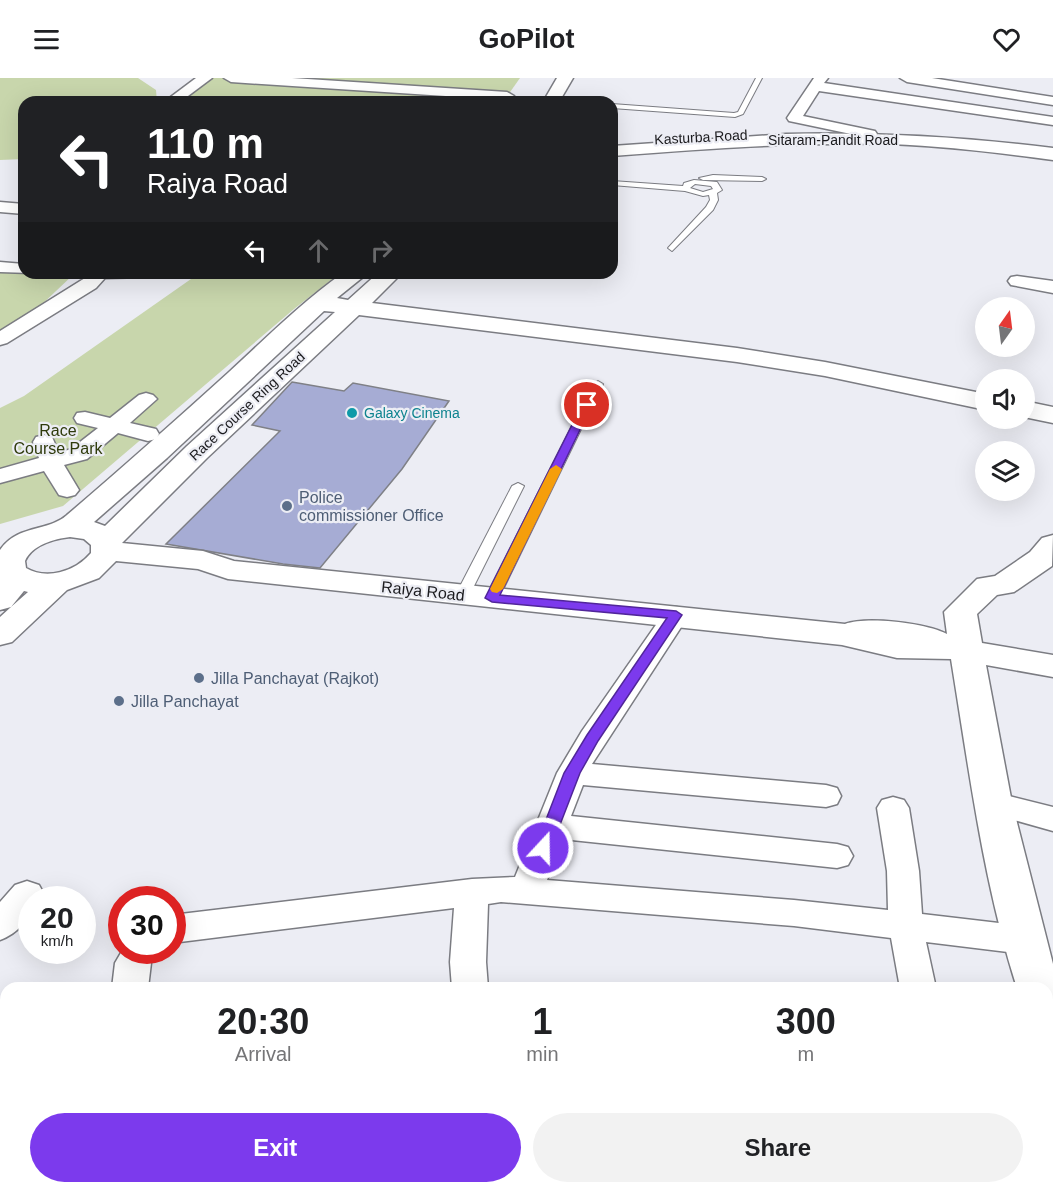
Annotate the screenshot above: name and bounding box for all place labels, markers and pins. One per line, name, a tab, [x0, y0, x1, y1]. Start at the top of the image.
pin	[561, 379, 612, 430]
place label: Galaxy Cinema	[364, 405, 460, 421]
marker: Galaxy Cinema	[345, 406, 359, 420]
place label: Police commissioner Office	[299, 489, 444, 524]
marker: Police commissioner Office	[280, 499, 294, 513]
place label: Jilla Panchayat (Rajkot)	[211, 670, 379, 687]
marker: Jilla Panchayat (Rajkot)	[192, 671, 206, 685]
place label: Jilla Panchayat	[131, 693, 239, 710]
marker: Jilla Panchayat	[112, 694, 126, 708]

